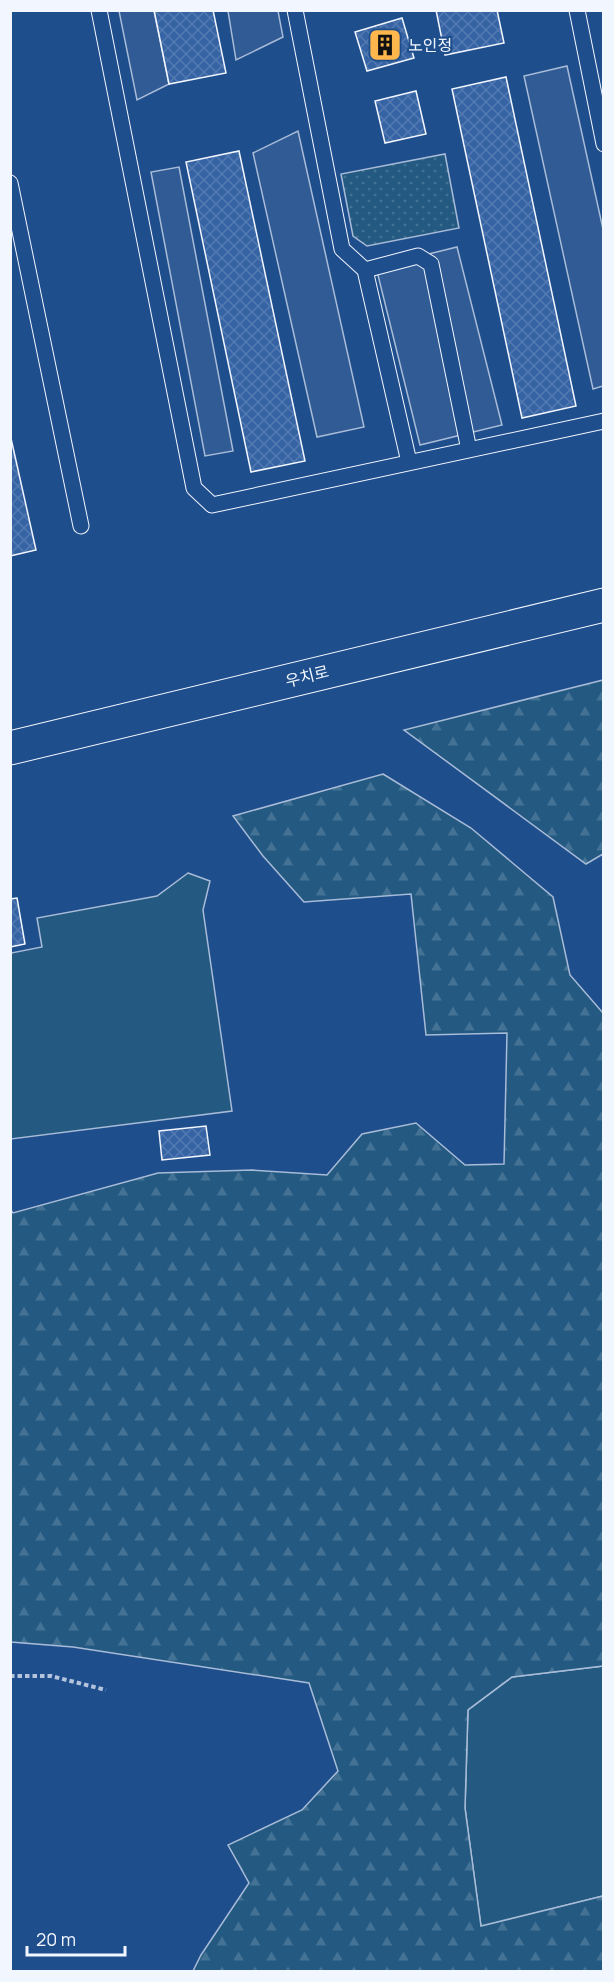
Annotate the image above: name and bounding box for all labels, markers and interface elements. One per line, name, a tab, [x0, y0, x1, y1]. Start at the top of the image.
building icon: 노인정	[367, 27, 403, 63]
place label: 노인정	[408, 34, 452, 56]
street label: 우치로	[283, 660, 331, 692]
scale bar	[27, 1919, 124, 1957]
text: 20 m	[36, 1927, 76, 1951]

